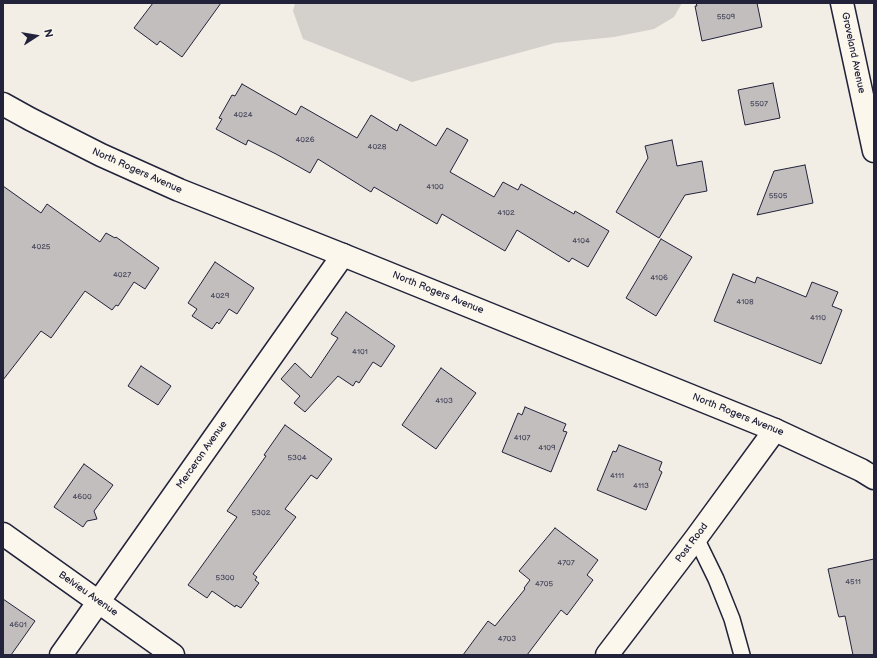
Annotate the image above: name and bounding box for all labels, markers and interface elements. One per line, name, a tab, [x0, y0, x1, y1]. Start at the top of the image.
street label: Groveland Avenue	[839, 11, 867, 95]
house number: 5509	[717, 12, 735, 22]
north arrow	[16, 16, 56, 56]
text: N	[41, 28, 55, 39]
house number: 5507	[750, 99, 768, 109]
house number: 4024	[233, 110, 253, 120]
house number: 4026	[295, 135, 315, 145]
house number: 4028	[368, 142, 386, 152]
street label: North Rogers Avenue	[90, 146, 184, 196]
house number: 4100	[426, 182, 444, 192]
house number: 5505	[769, 191, 787, 201]
house number: 4102	[497, 208, 515, 218]
house number: 4104	[572, 236, 590, 246]
house number: 4025	[32, 242, 50, 252]
street label: North Rogers Avenue	[391, 269, 485, 317]
house number: 4027	[113, 270, 131, 280]
house number: 4106	[650, 273, 668, 283]
house number: 4029	[211, 291, 229, 301]
house number: 4108	[736, 297, 754, 307]
house number: 4110	[810, 313, 826, 323]
house number: 4101	[352, 347, 368, 357]
street label: North Rogers Avenue	[691, 391, 785, 439]
house number: 4103	[435, 396, 453, 406]
street label: Merceron Avenue	[174, 419, 230, 491]
house number: 4107	[514, 433, 530, 443]
house number: 4109	[538, 443, 556, 453]
house number: 5304	[287, 453, 307, 463]
house number: 4111	[610, 471, 624, 481]
house number: 4113	[633, 481, 649, 491]
house number: 4600	[72, 492, 92, 502]
house number: 5302	[252, 508, 270, 518]
street label: Post Road	[673, 521, 711, 565]
house number: 4707	[557, 558, 575, 568]
street label: Belvieu Avenue	[56, 569, 120, 619]
house number: 5300	[216, 573, 234, 583]
house number: 4511	[845, 577, 861, 587]
house number: 4705	[535, 579, 553, 589]
house number: 4601	[9, 620, 27, 630]
house number: 4703	[498, 634, 516, 644]

